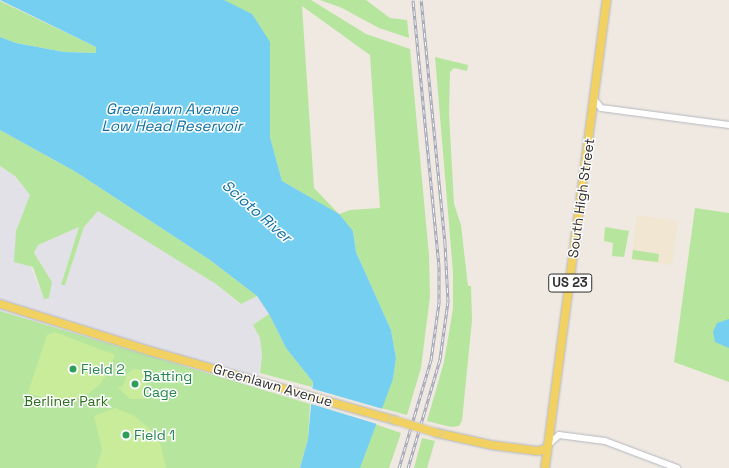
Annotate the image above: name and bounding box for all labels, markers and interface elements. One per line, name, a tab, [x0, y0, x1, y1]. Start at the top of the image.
water label: Greenlawn Avenue Low Head Reservoir	[102, 99, 242, 134]
street label: South High Street	[564, 137, 598, 259]
water label: Scioto River	[219, 176, 295, 246]
road number: US 23	[548, 272, 592, 294]
street label: Greenlawn Avenue	[211, 360, 335, 410]
place label: Field 2	[81, 361, 125, 377]
marker: Field 2	[68, 364, 78, 374]
place label: Batting Cage	[143, 368, 192, 400]
marker: Batting Cage	[130, 379, 140, 389]
park label: Berliner Park	[24, 393, 108, 409]
place label: Field 1	[134, 427, 175, 443]
marker: Field 1	[121, 430, 131, 440]

